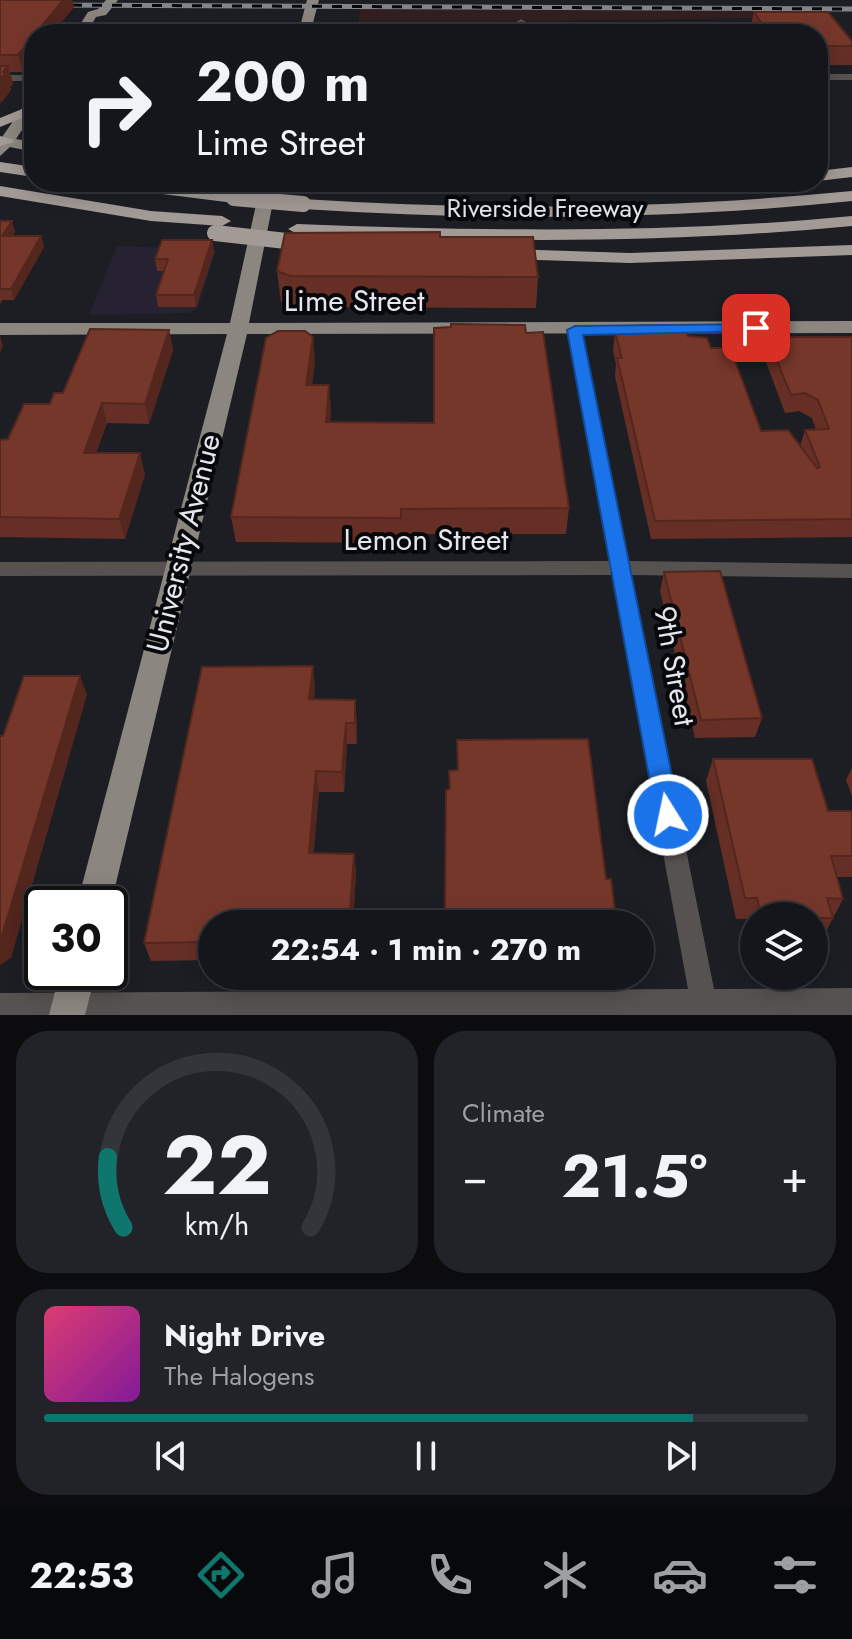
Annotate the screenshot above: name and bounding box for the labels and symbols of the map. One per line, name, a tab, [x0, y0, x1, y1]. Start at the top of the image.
street label: Riverside Freeway	[447, 189, 644, 227]
street label: Lime Street	[284, 279, 425, 322]
pin	[722, 294, 790, 362]
street label: University Avenue	[135, 429, 231, 657]
street label: Lemon Street	[343, 518, 509, 561]
street label: 9th Street	[643, 603, 707, 730]
position arrow	[626, 773, 710, 857]
speed limit sign: 30	[24, 886, 128, 990]

